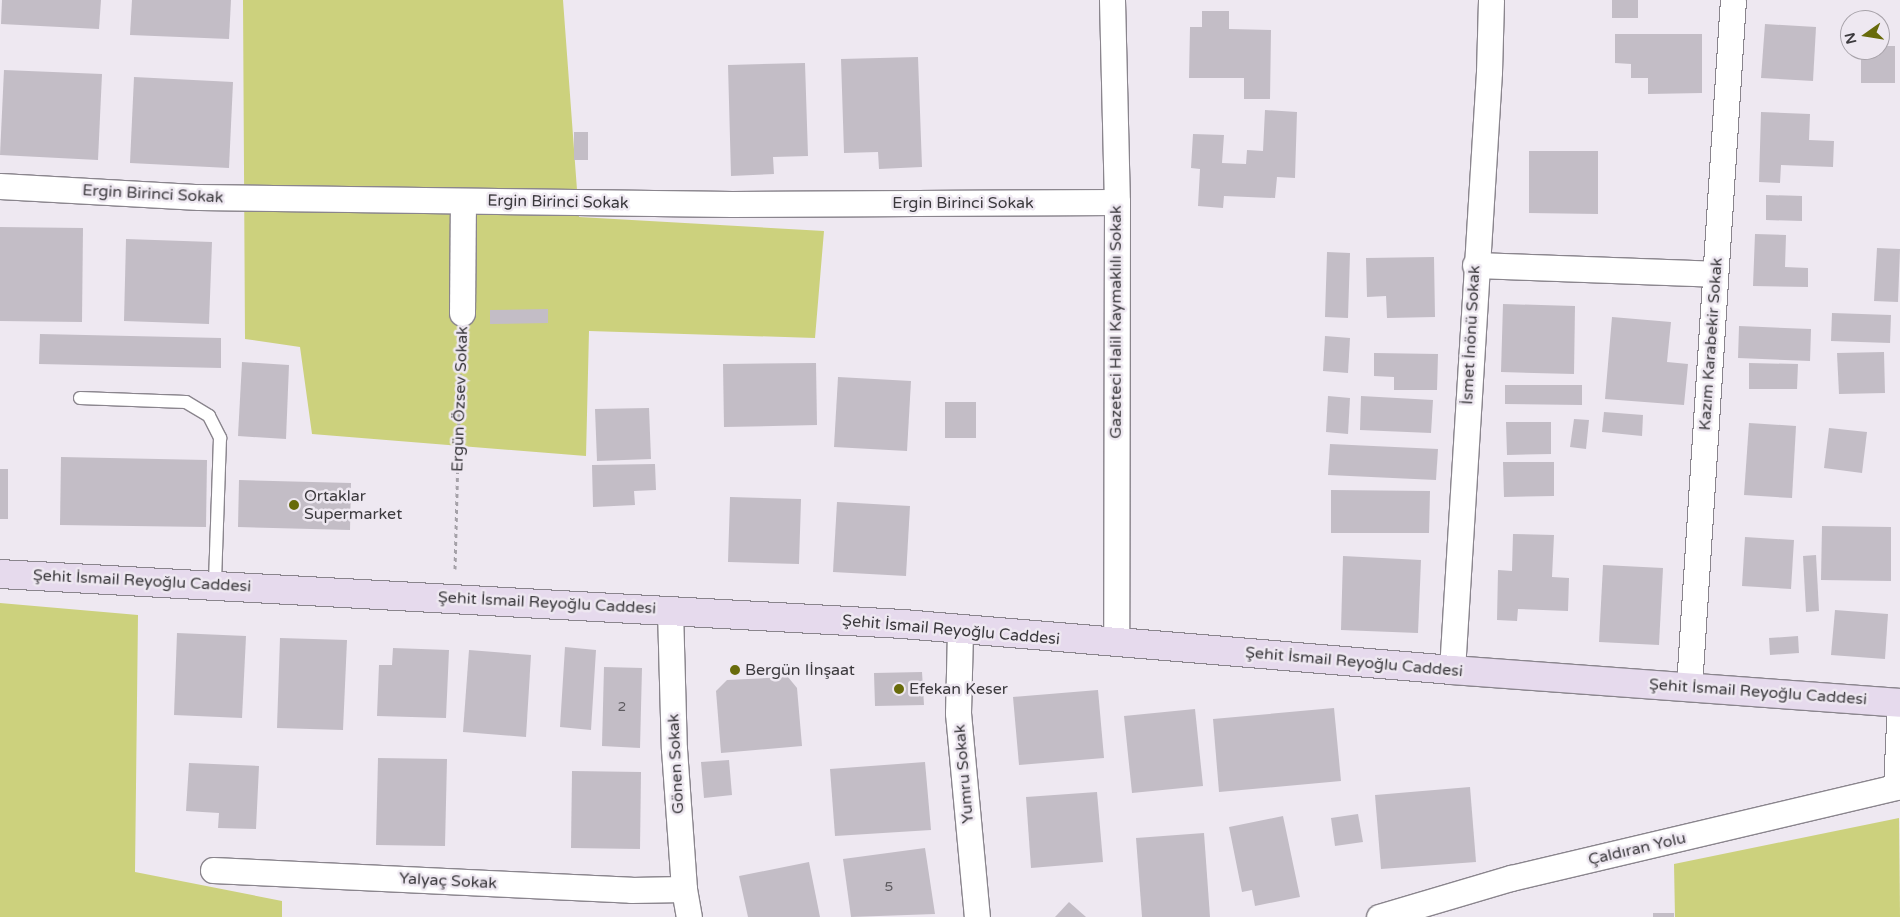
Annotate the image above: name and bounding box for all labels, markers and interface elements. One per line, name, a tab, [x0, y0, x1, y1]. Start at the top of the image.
north arrow	[1840, 10, 1890, 60]
text: N	[1841, 31, 1860, 46]
street label: Ergin Birinci Sokak	[82, 181, 224, 207]
street label: Ergin Birinci Sokak	[487, 191, 629, 213]
street label: Ergin Birinci Sokak	[892, 193, 1034, 213]
street label: Gazeteci Halil Kaymaklılı Sokak	[1106, 205, 1126, 439]
street label: Kazım Karabekir Sokak	[1695, 257, 1727, 431]
street label: İsmet İnönü Sokak	[1458, 265, 1484, 405]
street label: Ergün Özsev Sokak	[448, 326, 472, 472]
place label: Ortaklar Supermarket	[304, 486, 402, 524]
marker: Ortaklar Supermarket	[288, 499, 300, 511]
street label: Şehit İsmail Reyoğlu Caddesi	[32, 566, 252, 596]
street label: Şehit İsmail Reyoğlu Caddesi	[437, 588, 657, 618]
street label: Şehit İsmail Reyoğlu Caddesi	[841, 611, 1061, 649]
street label: Şehit İsmail Reyoğlu Caddesi	[1244, 643, 1464, 681]
place label: Bergün Iİnşaat	[745, 660, 855, 680]
marker: Bergün Iİnşaat	[729, 664, 741, 676]
street label: Şehit İsmail Reyoğlu Caddesi	[1648, 675, 1868, 709]
place label: Efekan Keser	[909, 679, 1008, 699]
marker: Efekan Keser	[893, 683, 905, 695]
house number: 2	[618, 699, 626, 715]
street label: Gönen Sokak	[664, 713, 688, 815]
street label: Yumru Sokak	[950, 724, 978, 824]
street label: Çaldıran Yolu	[1586, 828, 1688, 870]
street label: Yalyaç Sokak	[399, 869, 497, 893]
house number: 5	[885, 879, 893, 895]

